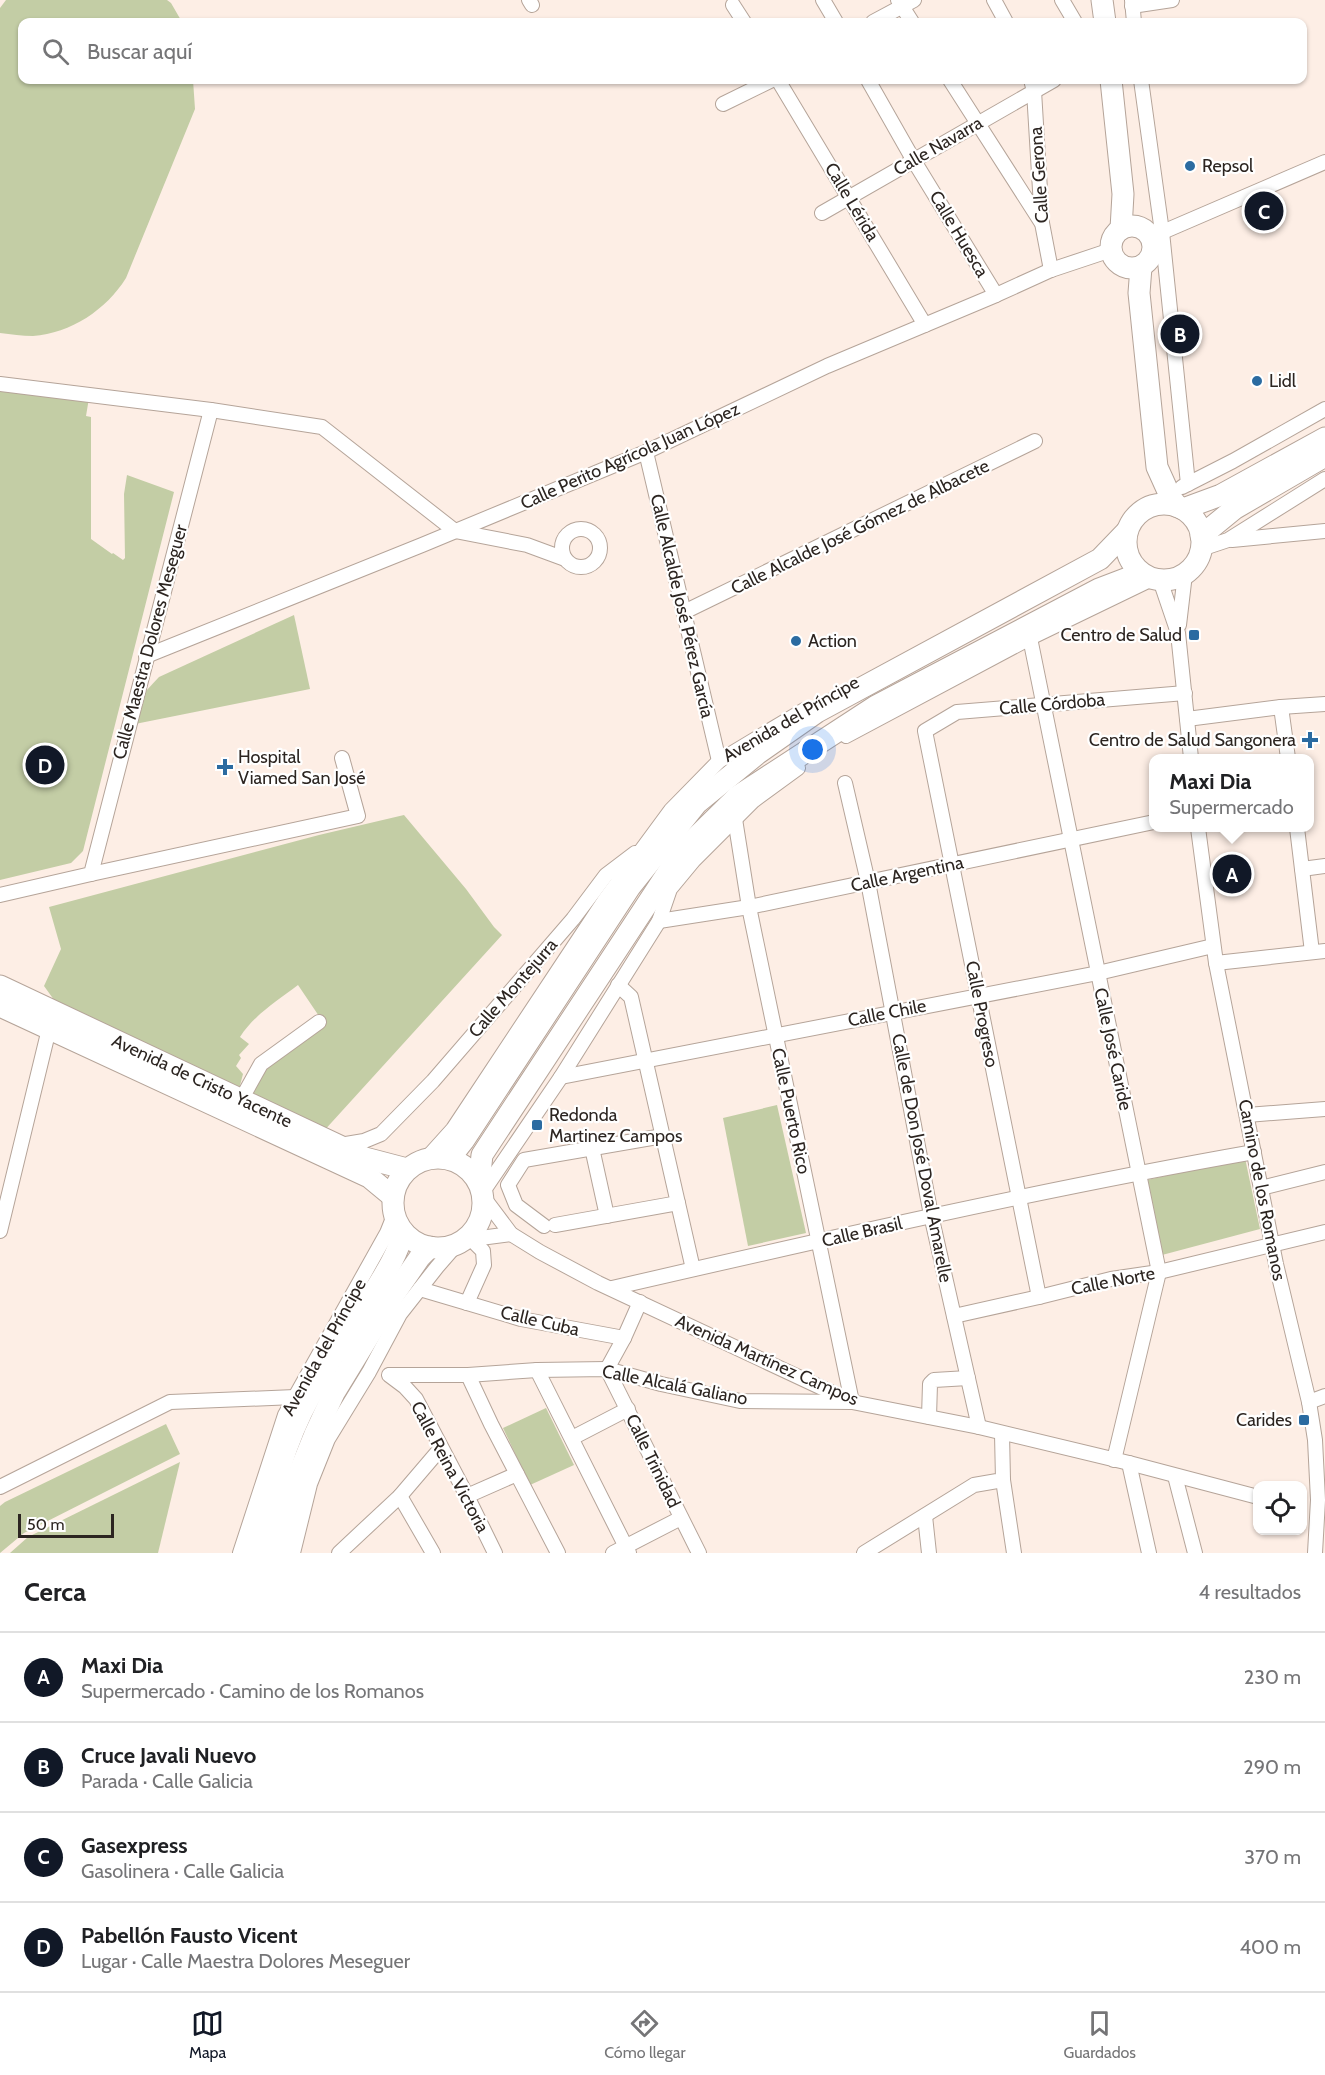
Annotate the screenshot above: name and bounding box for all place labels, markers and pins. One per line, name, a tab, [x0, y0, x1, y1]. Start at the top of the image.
place label: Repsol	[1202, 155, 1254, 177]
marker: Repsol	[1183, 159, 1197, 173]
pin: C	[1244, 188, 1284, 234]
pin: B	[1160, 312, 1200, 356]
place label: Lidl	[1269, 370, 1297, 392]
marker: Lidl	[1250, 374, 1264, 388]
place label: Centro de Salud	[1060, 624, 1182, 646]
marker: Centro de Salud	[1187, 628, 1201, 642]
place label: Action	[808, 630, 857, 652]
marker: Action	[789, 634, 803, 648]
place label: Centro de Salud Sangonera	[1089, 729, 1296, 751]
marker: Centro de Salud Sangonera	[1301, 731, 1319, 749]
pin: D	[26, 742, 64, 788]
place label: Hospital Viamed San José	[238, 746, 365, 789]
marker: Hospital Viamed San José	[216, 758, 234, 776]
pin: A	[1212, 852, 1252, 896]
place label: Redonda Martinez Campos	[549, 1104, 682, 1147]
marker: Redonda Martinez Campos	[530, 1118, 544, 1132]
place label: Carides	[1236, 1409, 1292, 1431]
marker: Carides	[1297, 1413, 1311, 1427]

